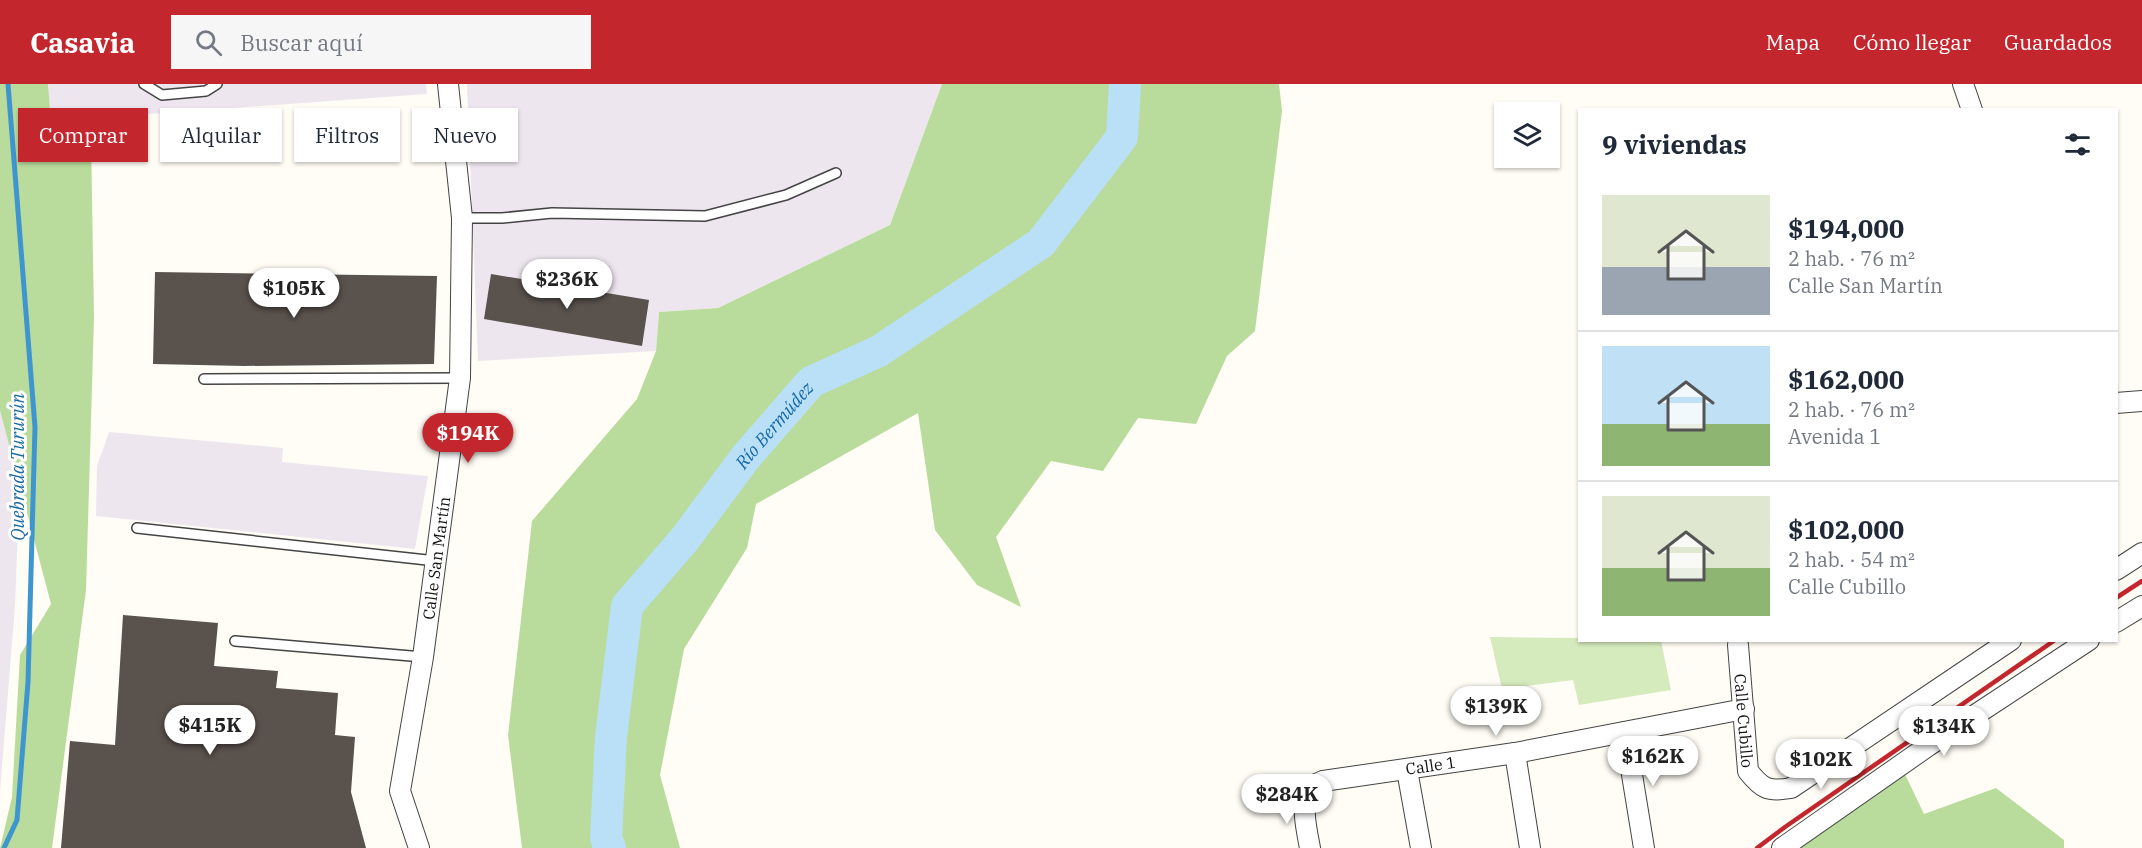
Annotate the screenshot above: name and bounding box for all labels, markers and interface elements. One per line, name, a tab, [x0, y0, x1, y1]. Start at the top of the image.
search box	[171, 15, 591, 69]
text: Casavia	[30, 24, 135, 61]
icon: search	[192, 26, 225, 59]
text: Buscar aquí	[240, 28, 363, 57]
text: Mapa	[1766, 28, 1820, 56]
text: Cómo llegar	[1853, 28, 1971, 56]
text: Guardados	[2004, 28, 2112, 56]
map controls	[1494, 102, 1560, 168]
button: layers	[1494, 102, 1560, 168]
chip: Comprar	[18, 108, 148, 162]
chip: Alquilar	[160, 108, 282, 162]
chip: Filtros	[294, 108, 400, 162]
chip: Nuevo	[412, 108, 518, 162]
text: 9 viviendas	[1602, 127, 1747, 161]
icon: filters	[2061, 128, 2094, 161]
text: $194,000	[1788, 211, 1904, 245]
icon: home	[1650, 219, 1722, 291]
text: 2 hab. · 76 m²	[1788, 245, 1915, 272]
pin: $236K	[525, 259, 609, 310]
text: $236K	[535, 265, 599, 292]
pin: $105K	[252, 268, 336, 319]
text: Calle San Martín	[1788, 272, 1943, 299]
text: $105K	[262, 274, 326, 301]
text: $162,000	[1788, 362, 1904, 396]
icon: home	[1650, 370, 1722, 442]
water label: Río Bermúdez	[729, 376, 818, 474]
water label: Quebrada Tururún	[6, 392, 29, 541]
text: 2 hab. · 76 m²	[1788, 396, 1915, 423]
pin: $194K	[426, 413, 510, 464]
text: $194K	[436, 419, 500, 446]
text: Avenida 1	[1788, 423, 1881, 450]
street label: Calle San Martín	[418, 495, 454, 621]
text: $102,000	[1788, 512, 1904, 546]
icon: home	[1650, 520, 1722, 592]
text: 2 hab. · 54 m²	[1788, 546, 1915, 573]
text: Calle Cubillo	[1788, 573, 1906, 600]
street label: Calle Cubillo	[1730, 673, 1758, 769]
pin: $139K	[1454, 686, 1538, 737]
text: $139K	[1464, 692, 1528, 719]
pin: $415K	[168, 705, 252, 756]
pin: $134K	[1902, 706, 1986, 757]
text: $415K	[178, 711, 242, 738]
text: $134K	[1912, 712, 1976, 739]
pin: $162K	[1611, 736, 1695, 787]
pin: $102K	[1779, 739, 1863, 790]
text: $162K	[1621, 742, 1685, 769]
text: $102K	[1789, 745, 1853, 772]
street label: Calle 1	[1404, 752, 1457, 779]
pin: $284K	[1245, 774, 1329, 825]
text: $284K	[1255, 780, 1319, 807]

